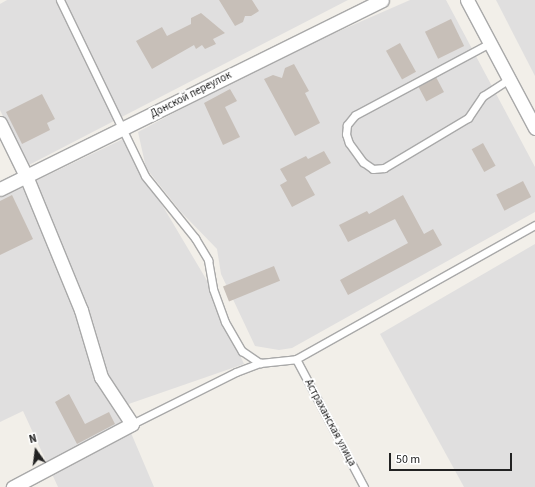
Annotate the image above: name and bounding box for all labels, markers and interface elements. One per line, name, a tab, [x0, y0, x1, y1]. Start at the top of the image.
street label: Донской переулок	[148, 69, 234, 121]
street label: Астраханская улица	[302, 377, 358, 469]
north arrow	[16, 431, 56, 471]
text: N	[28, 431, 38, 447]
scale bar	[391, 445, 514, 471]
text: 50 m	[396, 451, 420, 468]

